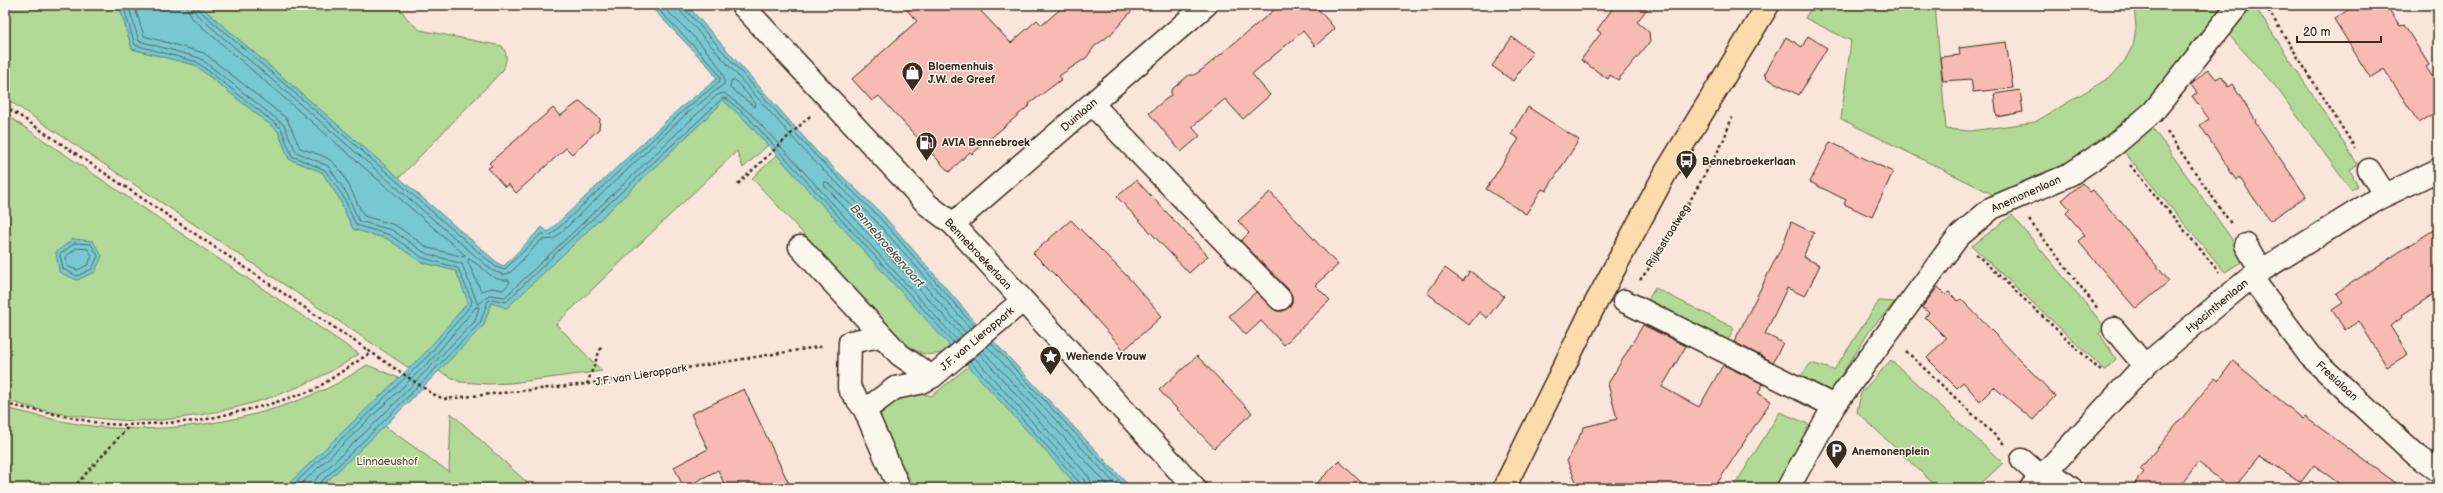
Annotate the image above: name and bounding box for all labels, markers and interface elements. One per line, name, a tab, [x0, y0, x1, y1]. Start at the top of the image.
scale bar	[2297, 18, 2381, 44]
text: 20 m	[2303, 25, 2330, 40]
shop icon: Bloemenhuis J.W. de Greef	[900, 59, 926, 92]
place label: Bloemenhuis J.W. de Greef	[928, 60, 996, 86]
street label: Duinlaan	[1058, 96, 1100, 134]
fuel station icon: AVIA Bennebroek	[914, 129, 940, 162]
place label: AVIA Bennebroek	[941, 136, 1030, 149]
bus stop icon: Bennebroekerlaan	[1674, 148, 1700, 181]
place label: Bennebroekerlaan	[1702, 155, 1796, 168]
street label: Anemonenlaan	[1989, 173, 2063, 215]
water label: Bennebroekervaart	[847, 201, 927, 291]
street label: Rijksstraatweg	[1643, 202, 1693, 270]
street label: Bennebroekerlaan	[942, 216, 1014, 292]
street label: Hyacinthenlaan	[2183, 276, 2251, 336]
street label: J.F. van Lieroppark	[937, 304, 1017, 374]
place icon: Wenende Vrouw	[1037, 343, 1063, 376]
place label: Wenende Vrouw	[1066, 350, 1147, 363]
street label: Fresialaan	[2314, 358, 2360, 404]
street label: J.F. van Lieroppark	[594, 361, 688, 389]
parking icon: Anemonenplein	[1823, 438, 1849, 471]
place label: Anemonenplein	[1851, 445, 1929, 458]
park label: Linnaeushof	[356, 455, 418, 468]

